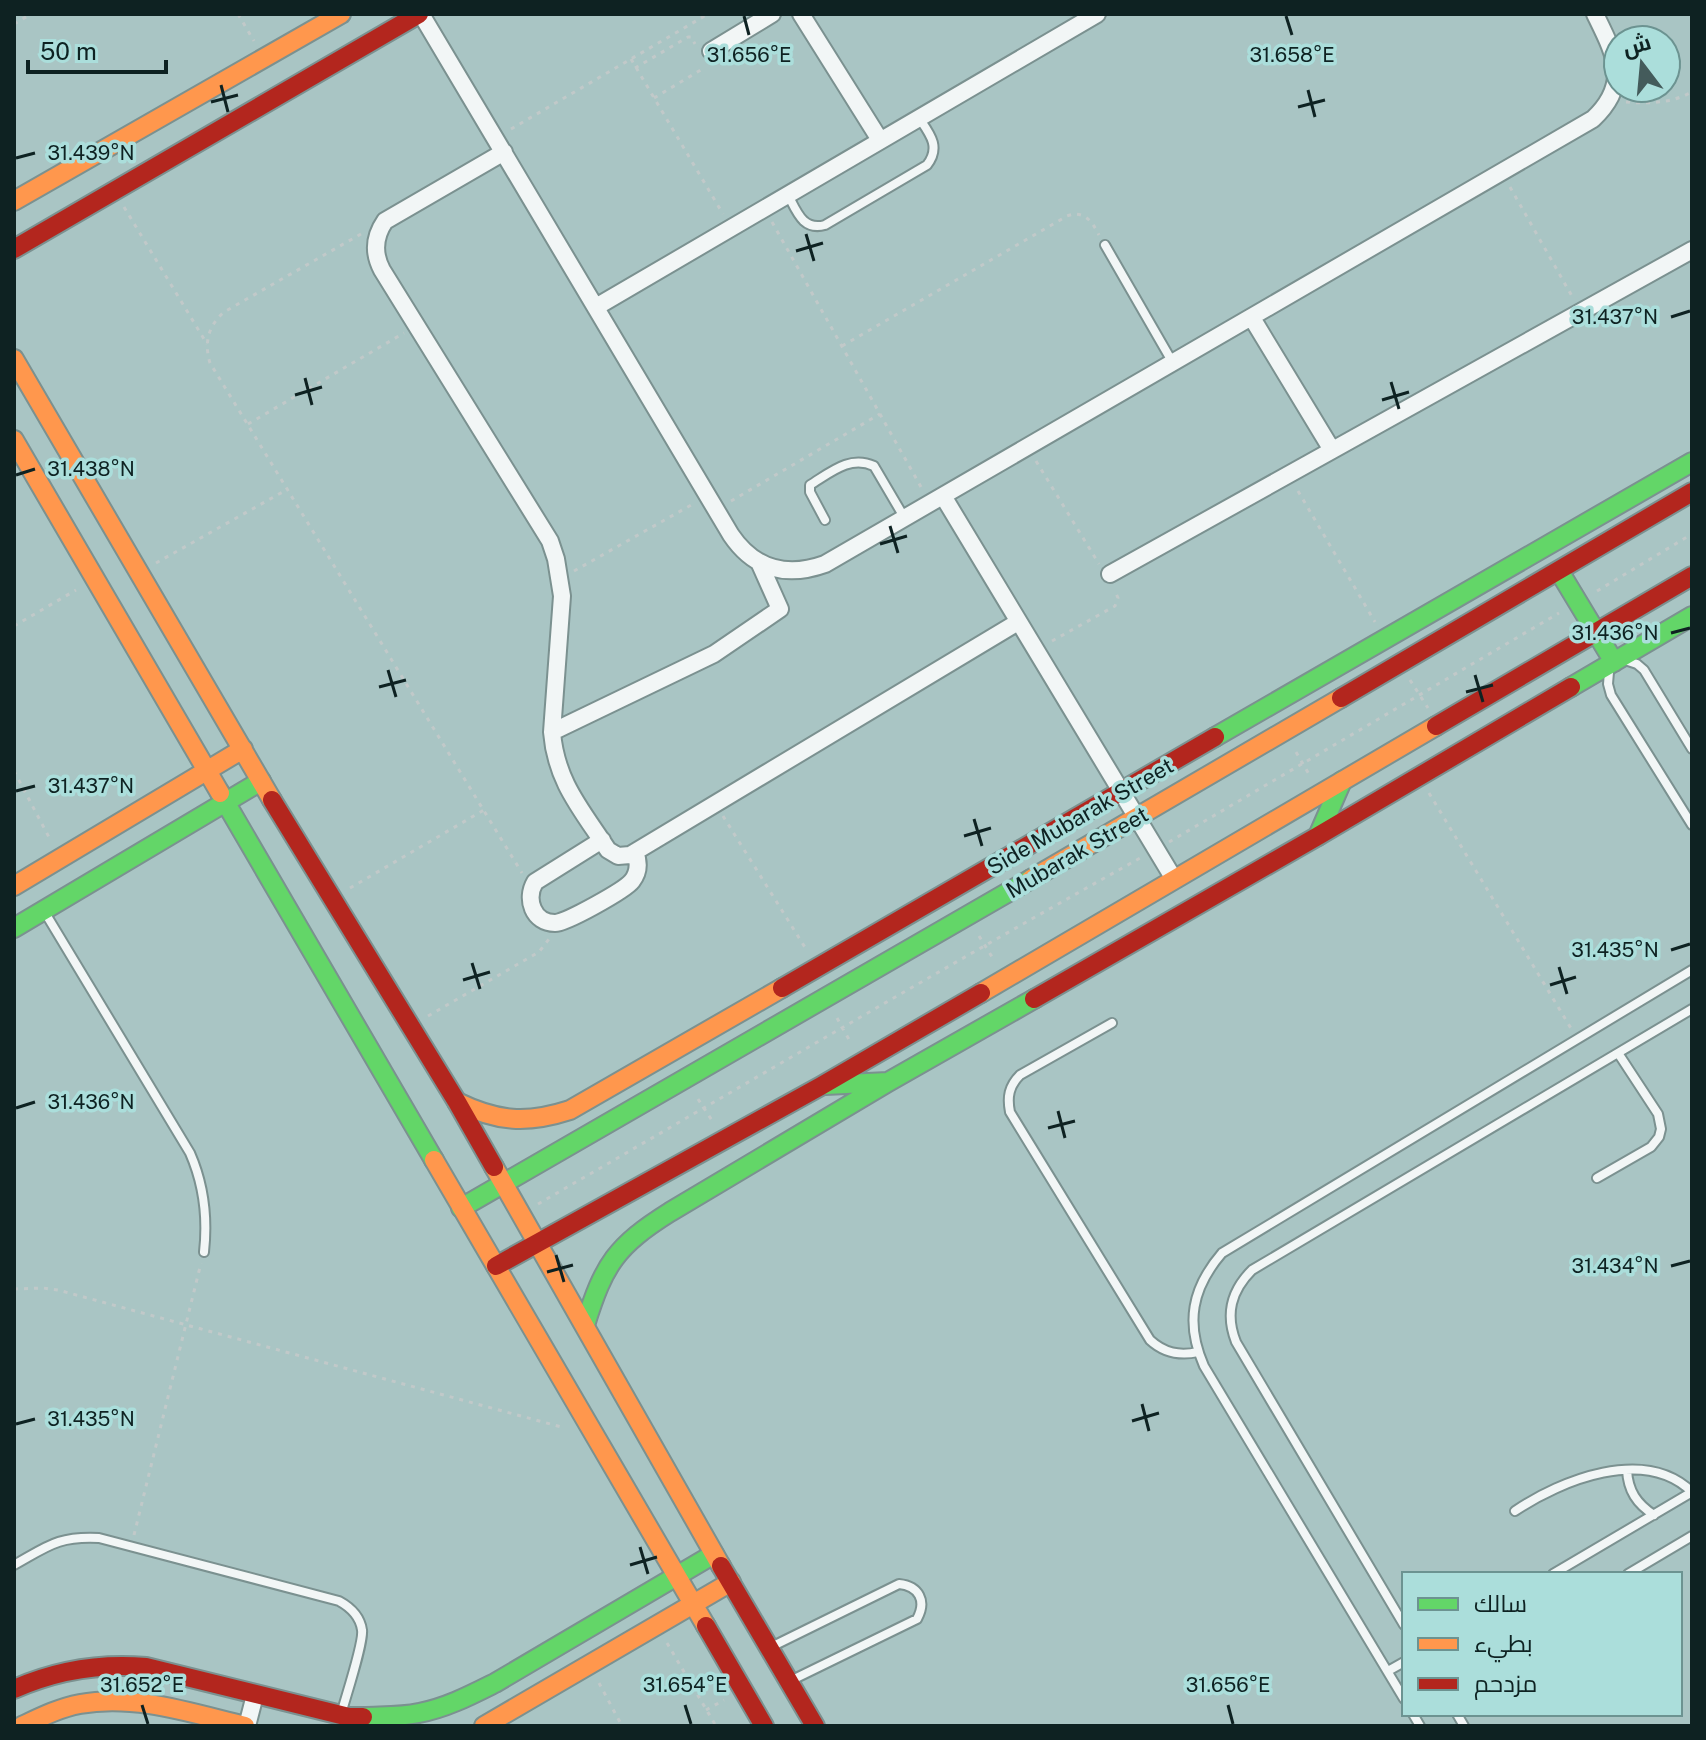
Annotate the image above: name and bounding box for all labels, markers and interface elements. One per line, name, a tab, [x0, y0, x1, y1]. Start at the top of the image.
scale bar	[28, 24, 166, 74]
north arrow	[1602, 24, 1682, 104]
text: ش	[1619, 28, 1654, 62]
text: 50 m	[40, 37, 97, 65]
text: 31.656°E	[707, 43, 791, 67]
text: 31.658°E	[1249, 43, 1335, 67]
text: 31.439°N	[48, 141, 134, 165]
text: 31.437°N	[1572, 305, 1658, 329]
text: 31.438°N	[47, 457, 135, 481]
text: 31.436°N	[1572, 621, 1658, 645]
street label: Side Mubarak Street	[982, 752, 1178, 880]
text: 31.437°N	[48, 774, 134, 798]
street label: Mubarak Street	[1001, 801, 1153, 903]
text: 31.435°N	[1571, 938, 1659, 962]
text: 31.436°N	[48, 1090, 134, 1114]
text: 31.434°N	[1571, 1254, 1659, 1278]
text: 31.435°N	[47, 1407, 135, 1431]
legend	[1402, 1572, 1682, 1716]
text: سالك	[1474, 1589, 1527, 1617]
text: بطيء	[1474, 1629, 1533, 1663]
text: مزدحم	[1474, 1669, 1537, 1700]
text: 31.652°E	[100, 1673, 184, 1697]
text: 31.654°E	[643, 1673, 727, 1697]
text: 31.656°E	[1186, 1673, 1270, 1697]

